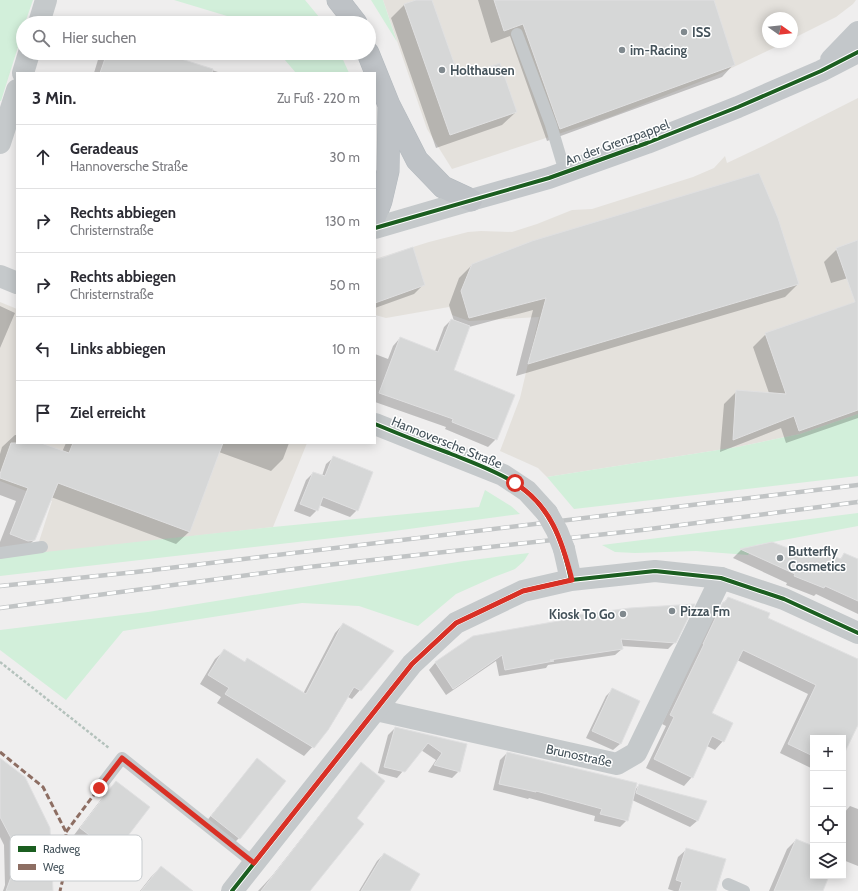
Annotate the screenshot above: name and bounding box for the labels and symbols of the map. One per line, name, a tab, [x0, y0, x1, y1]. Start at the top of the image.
north arrow	[762, 12, 798, 48]
place label: ISS	[692, 24, 711, 40]
marker: ISS	[679, 27, 689, 37]
place label: im-Racing	[630, 42, 688, 58]
marker: im-Racing	[617, 45, 627, 55]
place label: Holthausen	[450, 62, 515, 78]
marker: Holthausen	[437, 65, 447, 75]
street label: An der Grenzpappel	[563, 116, 671, 168]
street label: Hannoversche Straße	[389, 412, 505, 472]
route start	[506, 474, 524, 492]
place label: Butterfly Cosmetics	[788, 543, 846, 574]
marker: Butterfly Cosmetics	[775, 553, 785, 563]
place label: Pizza Fm	[680, 603, 730, 619]
place label: Kiosk To Go	[549, 606, 616, 622]
marker: Pizza Fm	[667, 606, 677, 616]
marker: Kiosk To Go	[618, 609, 628, 619]
street label: Brunostraße	[544, 740, 614, 770]
route end	[90, 779, 108, 797]
legend	[10, 835, 142, 881]
text: Radweg	[43, 842, 81, 856]
text: Weg	[43, 860, 65, 874]

